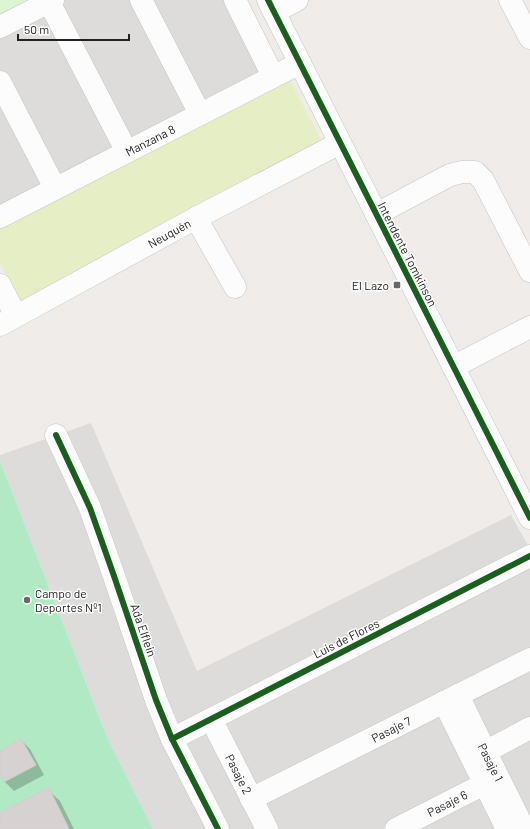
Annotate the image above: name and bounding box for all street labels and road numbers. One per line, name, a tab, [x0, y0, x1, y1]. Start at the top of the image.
street label: Manzana 8	[123, 122, 177, 158]
street label: Intendente Tomkinson	[375, 199, 441, 309]
street label: Neuquén	[145, 216, 193, 250]
street label: Ada Elflein	[128, 602, 160, 658]
street label: Luis de Flores	[311, 615, 382, 661]
street label: Pasaje 7	[369, 713, 413, 745]
street label: Pasaje 1	[475, 741, 507, 783]
street label: Pasaje 2	[223, 752, 255, 796]
street label: Pasaje 6	[425, 787, 469, 819]

